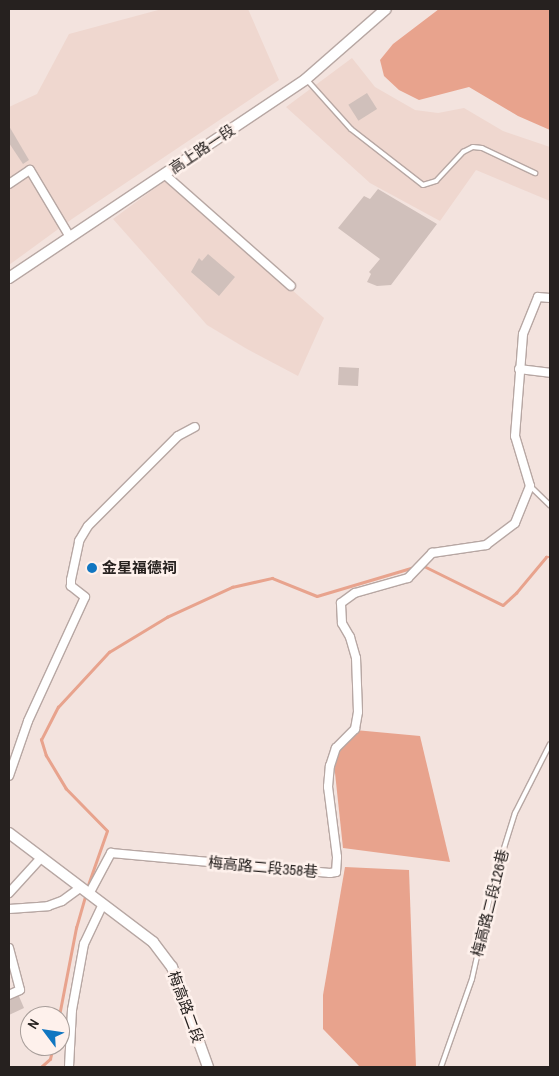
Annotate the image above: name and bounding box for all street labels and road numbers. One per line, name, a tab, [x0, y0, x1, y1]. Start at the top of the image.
street label: 高上路一段	[166, 121, 238, 177]
street label: 梅高路二段126巷	[468, 847, 512, 959]
street label: 梅高路二段358巷	[207, 853, 319, 881]
street label: 梅高路二段	[165, 969, 207, 1045]

